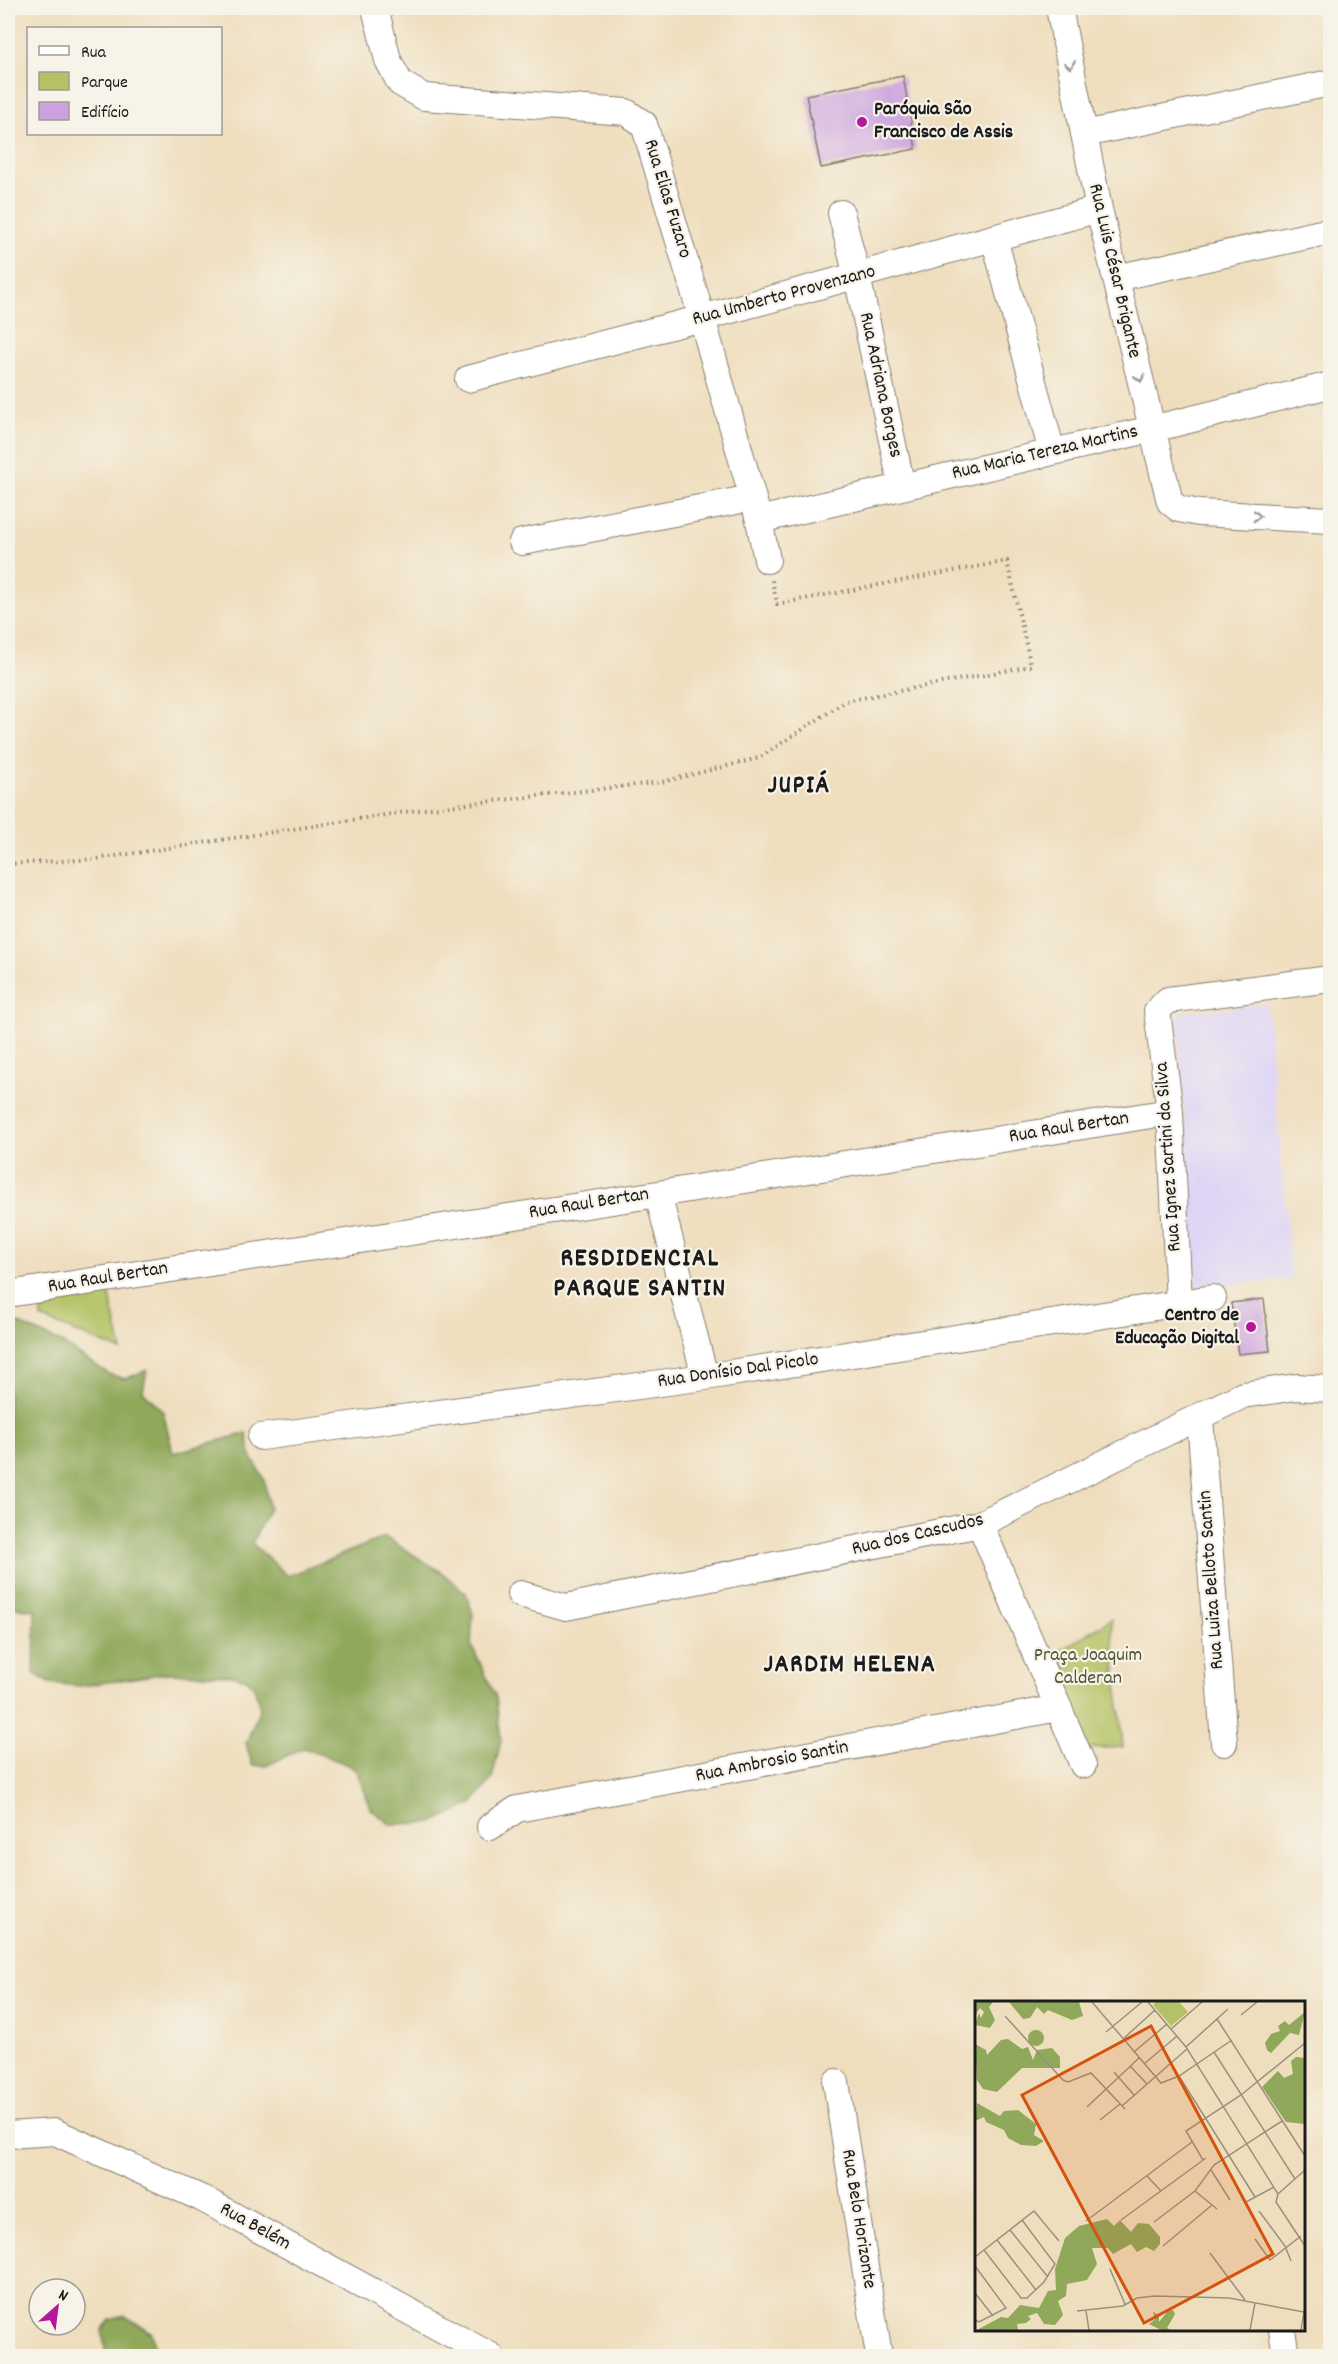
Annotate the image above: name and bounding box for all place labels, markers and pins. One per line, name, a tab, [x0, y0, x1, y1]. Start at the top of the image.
place label: Paróquia São Francisco de Assis	[874, 96, 1013, 147]
marker: Paróquia São Francisco de Assis	[855, 115, 869, 129]
place label: Centro de Educação Digital	[1115, 1302, 1239, 1353]
marker: Centro de Educação Digital	[1244, 1320, 1258, 1334]

